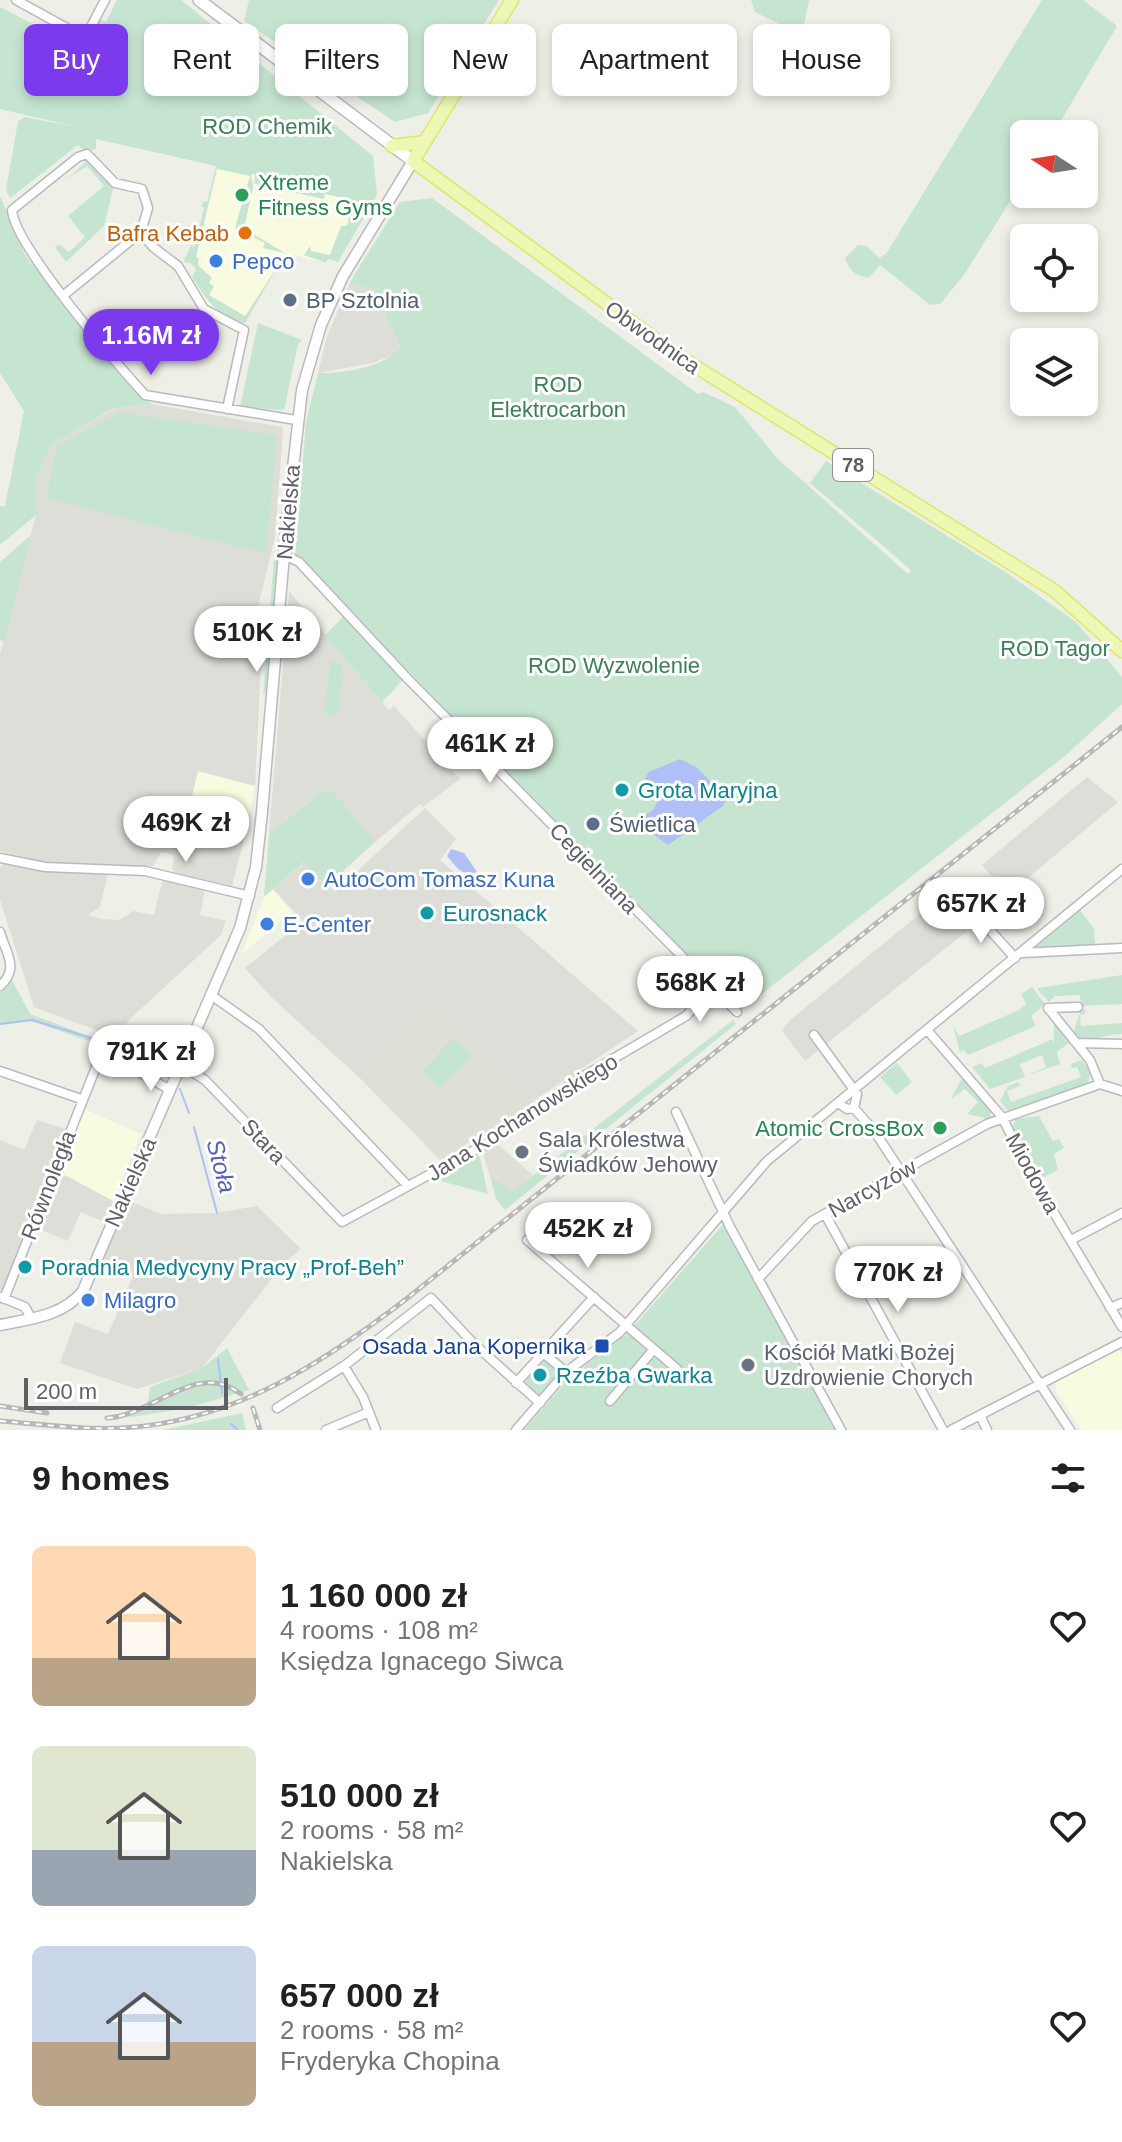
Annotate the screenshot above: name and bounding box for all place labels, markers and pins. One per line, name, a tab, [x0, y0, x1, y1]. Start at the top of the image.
place label: Xtreme Fitness Gyms	[258, 170, 392, 220]
marker: Xtreme Fitness Gyms	[233, 186, 251, 204]
place label: Bafra Kebab	[107, 221, 229, 246]
marker: Bafra Kebab	[236, 224, 254, 242]
place label: Pepco	[232, 249, 294, 274]
marker: Pepco	[207, 252, 225, 270]
place label: BP Sztolnia	[306, 288, 420, 313]
marker: BP Sztolnia	[281, 291, 299, 309]
pin: 1.16M zł	[68, 309, 234, 377]
pin: 510K zł	[183, 606, 331, 674]
pin: 461K zł	[416, 717, 564, 785]
place label: Grota Maryjna	[638, 778, 778, 803]
marker: Grota Maryjna	[613, 781, 631, 799]
pin: 469K zł	[112, 796, 260, 864]
place label: Świetlica	[609, 812, 697, 837]
marker: Świetlica	[584, 815, 602, 833]
place label: AutoCom Tomasz Kuna	[324, 867, 555, 892]
marker: AutoCom Tomasz Kuna	[299, 870, 317, 888]
pin: 657K zł	[907, 877, 1055, 945]
place label: Eurosnack	[443, 901, 548, 926]
marker: Eurosnack	[418, 904, 436, 922]
place label: E-Center	[283, 912, 371, 937]
marker: E-Center	[258, 915, 276, 933]
pin: 568K zł	[626, 956, 774, 1024]
pin: 791K zł	[77, 1025, 225, 1093]
place label: Atomic CrossBox	[755, 1116, 924, 1141]
marker: Atomic CrossBox	[931, 1119, 949, 1137]
place label: Sala Królestwa Świadków Jehowy	[538, 1127, 718, 1177]
marker: Sala Królestwa Świadków Jehowy	[513, 1143, 531, 1161]
pin: 452K zł	[514, 1202, 662, 1270]
pin: 770K zł	[824, 1246, 972, 1314]
place label: Poradnia Medycyny Pracy „Prof-Beh”	[41, 1255, 404, 1280]
marker: Poradnia Medycyny Pracy „Prof-Beh”	[16, 1258, 34, 1276]
place label: Milagro	[104, 1288, 176, 1313]
marker: Milagro	[79, 1291, 97, 1309]
place label: Osada Jana Kopernika	[362, 1334, 587, 1359]
marker: Osada Jana Kopernika	[593, 1337, 611, 1355]
place label: Kościół Matki Bożej Uzdrowienie Chorych	[764, 1340, 973, 1390]
marker: Kościół Matki Bożej Uzdrowienie Chorych	[739, 1356, 757, 1374]
place label: Rzeźba Gwarka	[556, 1363, 713, 1388]
marker: Rzeźba Gwarka	[531, 1366, 549, 1384]

